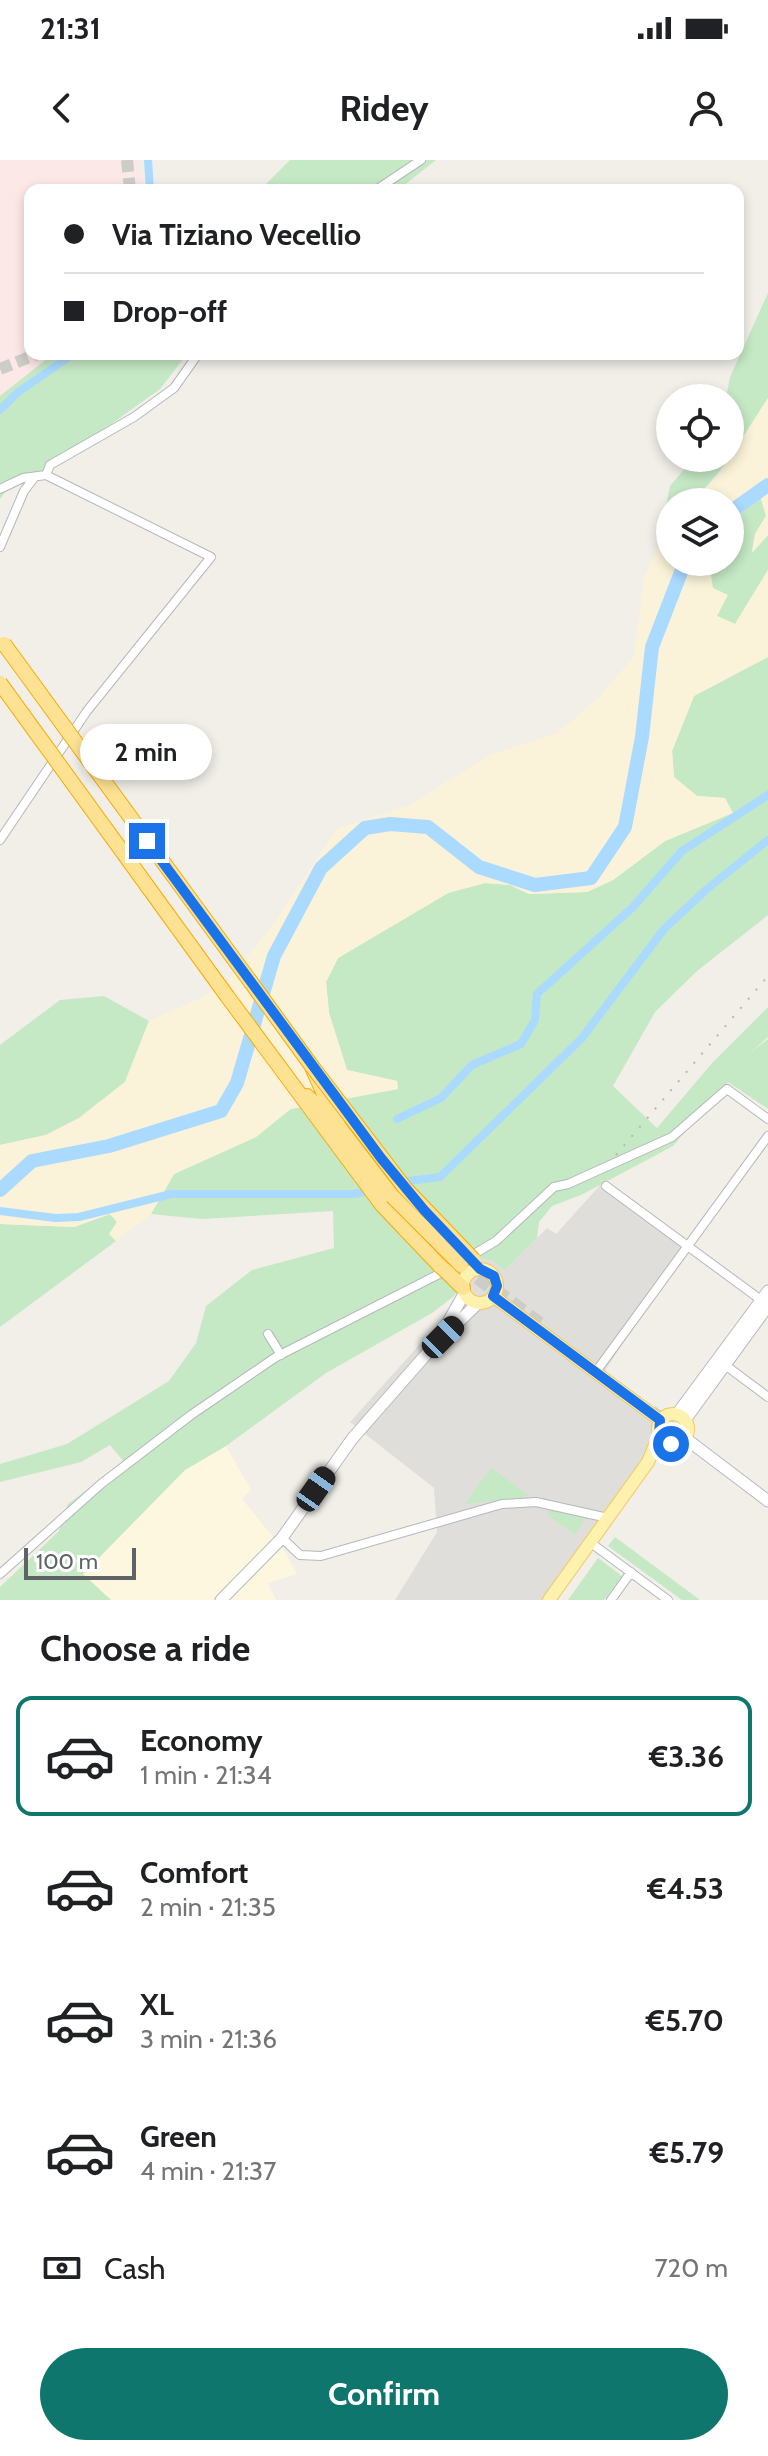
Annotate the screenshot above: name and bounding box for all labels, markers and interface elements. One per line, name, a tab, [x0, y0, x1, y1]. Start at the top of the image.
text: 21:31	[40, 10, 101, 47]
icon: back	[40, 86, 84, 130]
text: Ridey	[339, 86, 429, 130]
icon: person	[684, 86, 728, 130]
text: Via Tiziano Vecellio	[112, 216, 361, 253]
text: Drop-off	[112, 293, 227, 330]
map controls	[656, 384, 744, 576]
button: locate	[656, 384, 744, 472]
button: layers	[656, 488, 744, 576]
callout: 2 min	[81, 725, 213, 781]
text: 2 min	[115, 736, 177, 768]
route end	[129, 823, 165, 859]
car	[418, 1312, 468, 1362]
route start	[653, 1426, 689, 1462]
car	[292, 1462, 340, 1516]
scale bar	[24, 1544, 136, 1580]
text: 100 m	[36, 1548, 98, 1575]
text: Choose a ride	[40, 1626, 250, 1670]
icon: car	[44, 1720, 116, 1792]
text: Economy	[140, 1722, 263, 1759]
text: €3.36	[649, 1738, 724, 1775]
text: 1 min · 21:34	[140, 1759, 272, 1791]
icon: car	[44, 1852, 116, 1924]
text: Comfort	[140, 1854, 248, 1891]
text: €4.53	[647, 1870, 724, 1907]
text: 2 min · 21:35	[140, 1891, 276, 1923]
icon: car	[44, 1984, 116, 2056]
text: XL	[140, 1986, 174, 2023]
text: €5.70	[646, 2002, 724, 2039]
text: 3 min · 21:36	[140, 2023, 277, 2055]
icon: car	[44, 2116, 116, 2188]
text: Green	[140, 2118, 217, 2155]
text: €5.79	[650, 2134, 724, 2171]
text: 4 min · 21:37	[140, 2155, 276, 2187]
icon: cash	[40, 2246, 84, 2290]
text: Cash	[104, 2250, 166, 2287]
text: 720 m	[654, 2252, 728, 2284]
button: Confirm	[40, 2348, 728, 2440]

